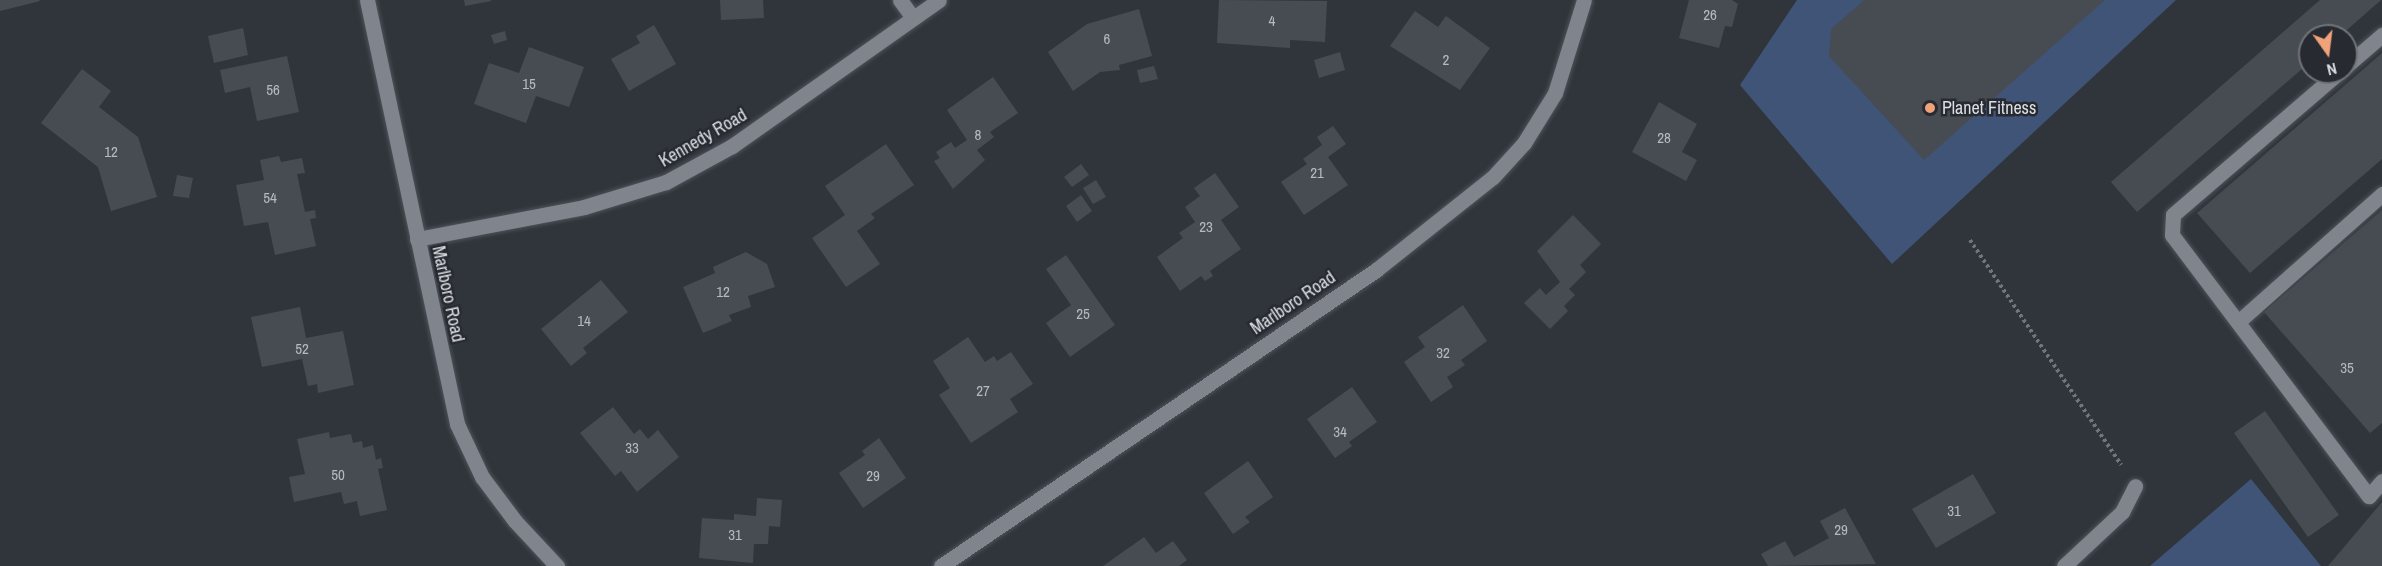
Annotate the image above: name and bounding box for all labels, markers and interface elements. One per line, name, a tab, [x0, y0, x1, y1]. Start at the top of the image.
house number: 26	[1703, 6, 1717, 24]
house number: 4	[1269, 12, 1275, 30]
north arrow	[2298, 24, 2358, 84]
house number: 6	[1104, 30, 1110, 48]
house number: 2	[1443, 51, 1449, 69]
text: N	[2325, 58, 2339, 81]
house number: 15	[522, 75, 536, 93]
house number: 56	[266, 81, 280, 99]
place label: Planet Fitness	[1942, 97, 2036, 119]
marker: Planet Fitness	[1923, 101, 1937, 115]
street label: Kennedy Road	[655, 104, 751, 172]
house number: 8	[975, 126, 981, 144]
house number: 28	[1657, 129, 1671, 147]
house number: 12	[104, 143, 118, 161]
house number: 21	[1310, 164, 1324, 182]
house number: 54	[263, 189, 277, 207]
house number: 23	[1199, 218, 1213, 236]
street label: Marlboro Road	[427, 244, 469, 344]
street label: Marlboro Road	[1246, 267, 1340, 339]
house number: 12	[716, 283, 730, 301]
house number: 25	[1076, 305, 1090, 323]
house number: 14	[577, 312, 591, 330]
house number: 52	[295, 340, 309, 358]
house number: 32	[1436, 344, 1450, 362]
house number: 35	[2340, 359, 2354, 377]
house number: 27	[976, 382, 990, 400]
house number: 34	[1333, 423, 1347, 441]
house number: 33	[625, 439, 639, 457]
house number: 50	[331, 466, 345, 484]
house number: 29	[866, 467, 880, 485]
house number: 31	[1947, 502, 1961, 520]
house number: 29	[1834, 521, 1848, 539]
house number: 31	[728, 526, 742, 544]

